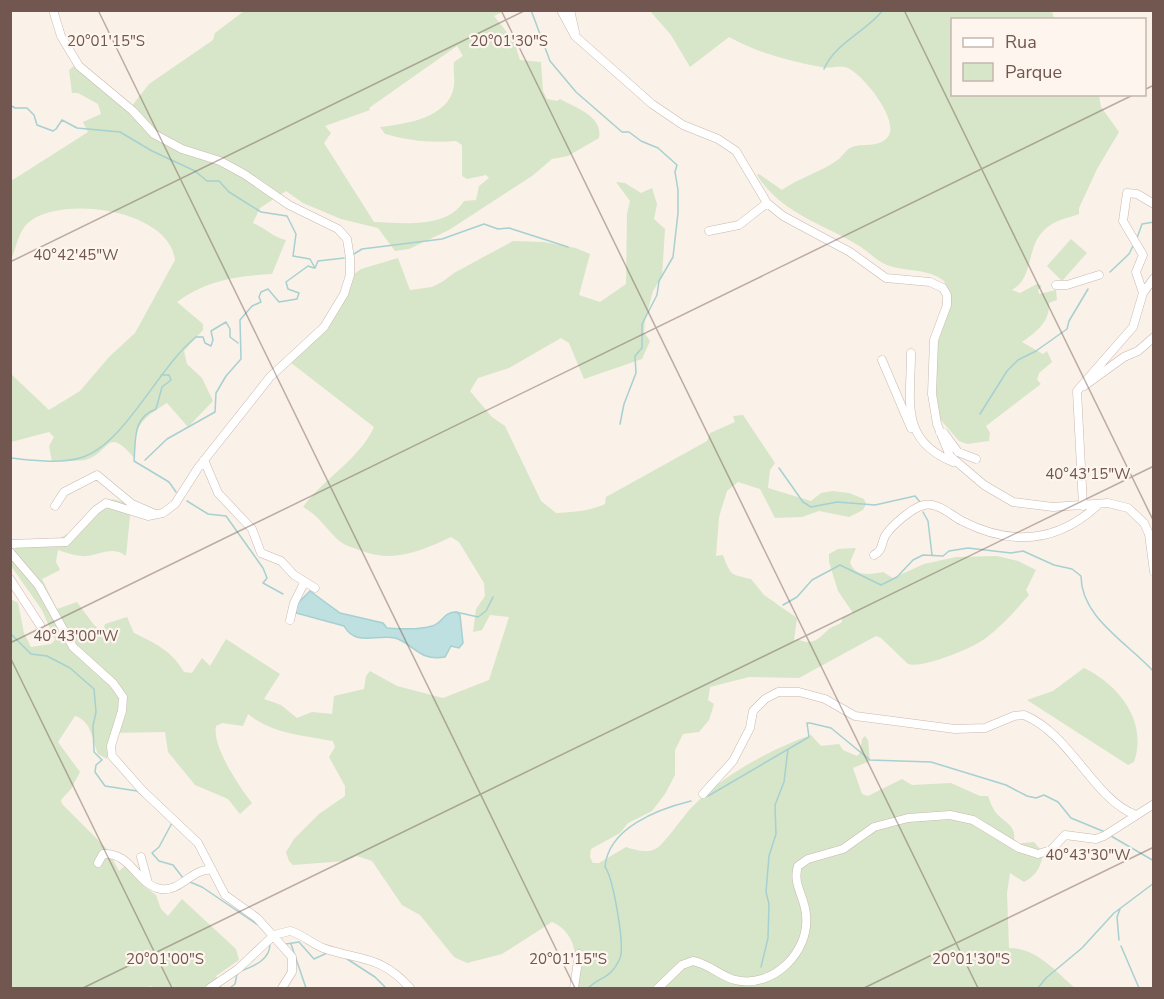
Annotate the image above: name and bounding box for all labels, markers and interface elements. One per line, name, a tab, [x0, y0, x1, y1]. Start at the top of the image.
legend	[951, 18, 1146, 96]
text: Rua	[1005, 30, 1037, 54]
text: 20°01'15"S	[67, 31, 145, 51]
text: 20°01'30"S	[470, 31, 548, 51]
text: Parque	[1005, 60, 1062, 84]
text: 40°42'45"W	[33, 245, 119, 265]
text: 40°43'15"W	[1045, 464, 1131, 484]
text: 40°43'00"W	[33, 626, 119, 646]
text: 40°43'30"W	[1045, 845, 1131, 865]
text: 20°01'00"S	[126, 949, 204, 969]
text: 20°01'15"S	[529, 949, 607, 969]
text: 20°01'30"S	[932, 949, 1010, 969]

